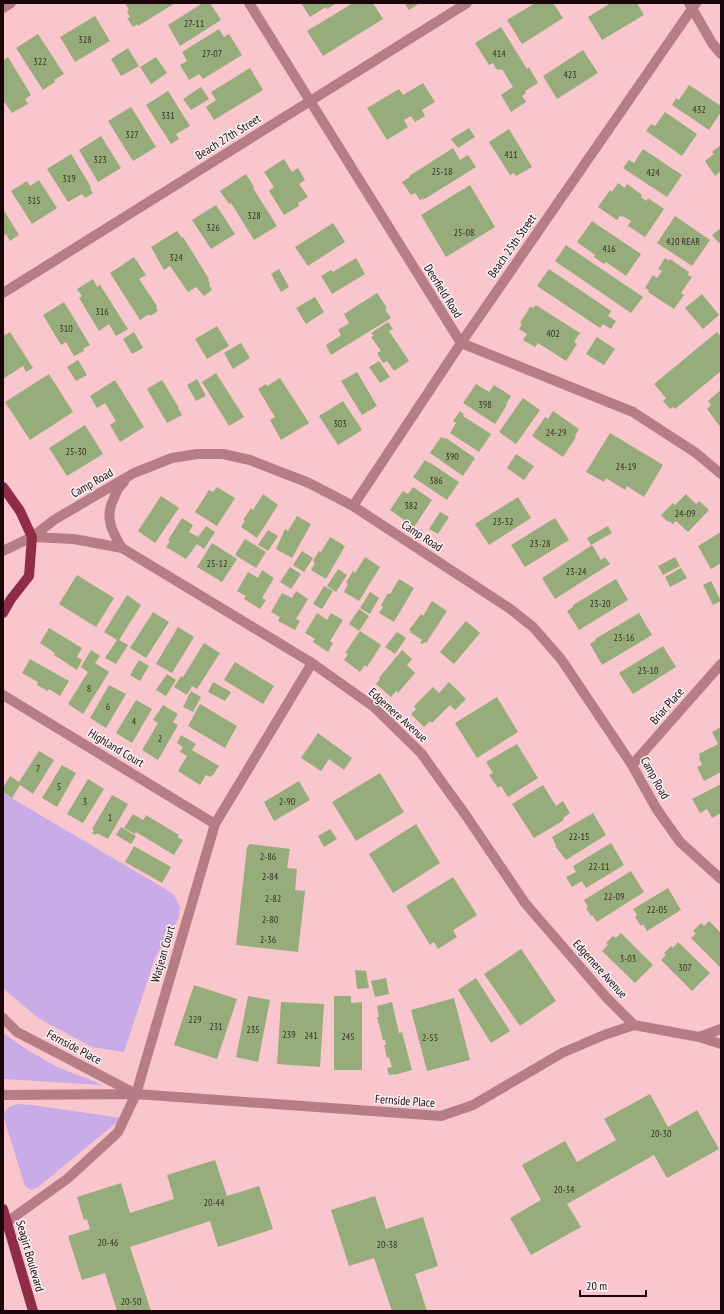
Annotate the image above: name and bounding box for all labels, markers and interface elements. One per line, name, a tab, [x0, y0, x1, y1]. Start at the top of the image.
house number: 27-11	[184, 17, 204, 30]
house number: 328	[78, 33, 92, 46]
house number: 27-07	[202, 47, 222, 60]
house number: 414	[492, 47, 506, 60]
house number: 322	[33, 55, 47, 68]
house number: 423	[563, 68, 577, 81]
house number: 432	[692, 103, 706, 116]
house number: 331	[161, 109, 175, 122]
street label: Beach 27th Street	[192, 110, 264, 163]
house number: 327	[125, 128, 139, 141]
house number: 411	[504, 148, 518, 161]
house number: 323	[93, 153, 107, 166]
house number: 25-18	[432, 165, 452, 178]
house number: 424	[646, 166, 660, 179]
house number: 319	[62, 172, 76, 185]
house number: 315	[27, 194, 41, 207]
house number: 328	[247, 209, 261, 222]
street label: Beach 25th Street	[484, 210, 539, 280]
house number: 326	[206, 221, 220, 234]
house number: 25-08	[454, 226, 474, 239]
house number: 420 REAR	[666, 235, 700, 248]
house number: 416	[602, 242, 616, 255]
house number: 324	[169, 251, 183, 264]
street label: Deerfield Road	[421, 261, 466, 320]
house number: 316	[95, 305, 109, 318]
house number: 310	[59, 322, 73, 335]
house number: 402	[546, 327, 560, 340]
house number: 398	[478, 398, 492, 411]
house number: 303	[333, 417, 347, 430]
house number: 24-29	[546, 426, 566, 439]
house number: 25-30	[66, 445, 87, 458]
house number: 390	[445, 450, 459, 463]
house number: 24-19	[616, 460, 636, 473]
street label: Camp Road	[68, 465, 116, 501]
house number: 386	[429, 474, 443, 487]
house number: 382	[404, 499, 418, 512]
house number: 24-09	[675, 507, 695, 520]
house number: 23-32	[493, 515, 513, 528]
street label: Camp Road	[399, 517, 446, 554]
house number: 23-28	[530, 537, 550, 550]
house number: 25-12	[207, 557, 227, 570]
house number: 23-24	[566, 565, 587, 578]
house number: 23-20	[590, 597, 611, 610]
house number: 23-16	[614, 631, 635, 644]
house number: 23-10	[638, 664, 659, 677]
house number: 8	[87, 682, 91, 695]
street label: Edgemere Avenue	[366, 684, 431, 745]
street label: Briar Place	[646, 684, 687, 727]
house number: 6	[106, 700, 111, 713]
house number: 4	[132, 715, 137, 728]
street label: Highland Court	[86, 725, 148, 770]
house number: 2	[158, 732, 162, 745]
street label: Camp Road	[638, 754, 673, 802]
house number: 7	[36, 762, 40, 775]
house number: 5	[57, 780, 61, 793]
house number: 3	[83, 795, 87, 808]
house number: 2-90	[279, 795, 296, 808]
house number: 1	[108, 811, 112, 824]
house number: 22-15	[569, 830, 589, 843]
house number: 2-86	[260, 850, 277, 863]
house number: 22-11	[589, 860, 609, 873]
house number: 2-84	[262, 870, 279, 883]
house number: 22-09	[604, 890, 624, 903]
house number: 2-82	[265, 892, 281, 905]
house number: 22-05	[647, 903, 667, 916]
house number: 2-80	[262, 913, 279, 926]
street label: Watjean Court	[147, 923, 178, 984]
house number: 2-36	[260, 933, 277, 946]
street label: Edgemere Avenue	[570, 936, 631, 1001]
house number: 3-03	[620, 952, 636, 965]
house number: 307	[678, 961, 692, 974]
house number: 229	[188, 1013, 202, 1026]
house number: 231	[209, 1020, 223, 1033]
house number: 235	[246, 1023, 260, 1036]
street label: Fernside Place	[44, 1026, 104, 1067]
house number: 239	[282, 1028, 296, 1041]
house number: 241	[304, 1029, 318, 1042]
house number: 245	[341, 1030, 355, 1043]
house number: 2-55	[422, 1031, 438, 1044]
street label: Fernside Place	[375, 1091, 435, 1110]
house number: 20-30	[651, 1127, 672, 1140]
house number: 20-34	[554, 1183, 575, 1196]
house number: 20-44	[204, 1196, 225, 1209]
street label: Seagirt Boulevard	[13, 1218, 48, 1293]
house number: 20-46	[98, 1236, 119, 1249]
house number: 20-38	[377, 1238, 397, 1251]
scale bar	[580, 1272, 646, 1298]
text: 20 m	[586, 1278, 607, 1293]
house number: 20-50	[121, 1295, 142, 1308]

